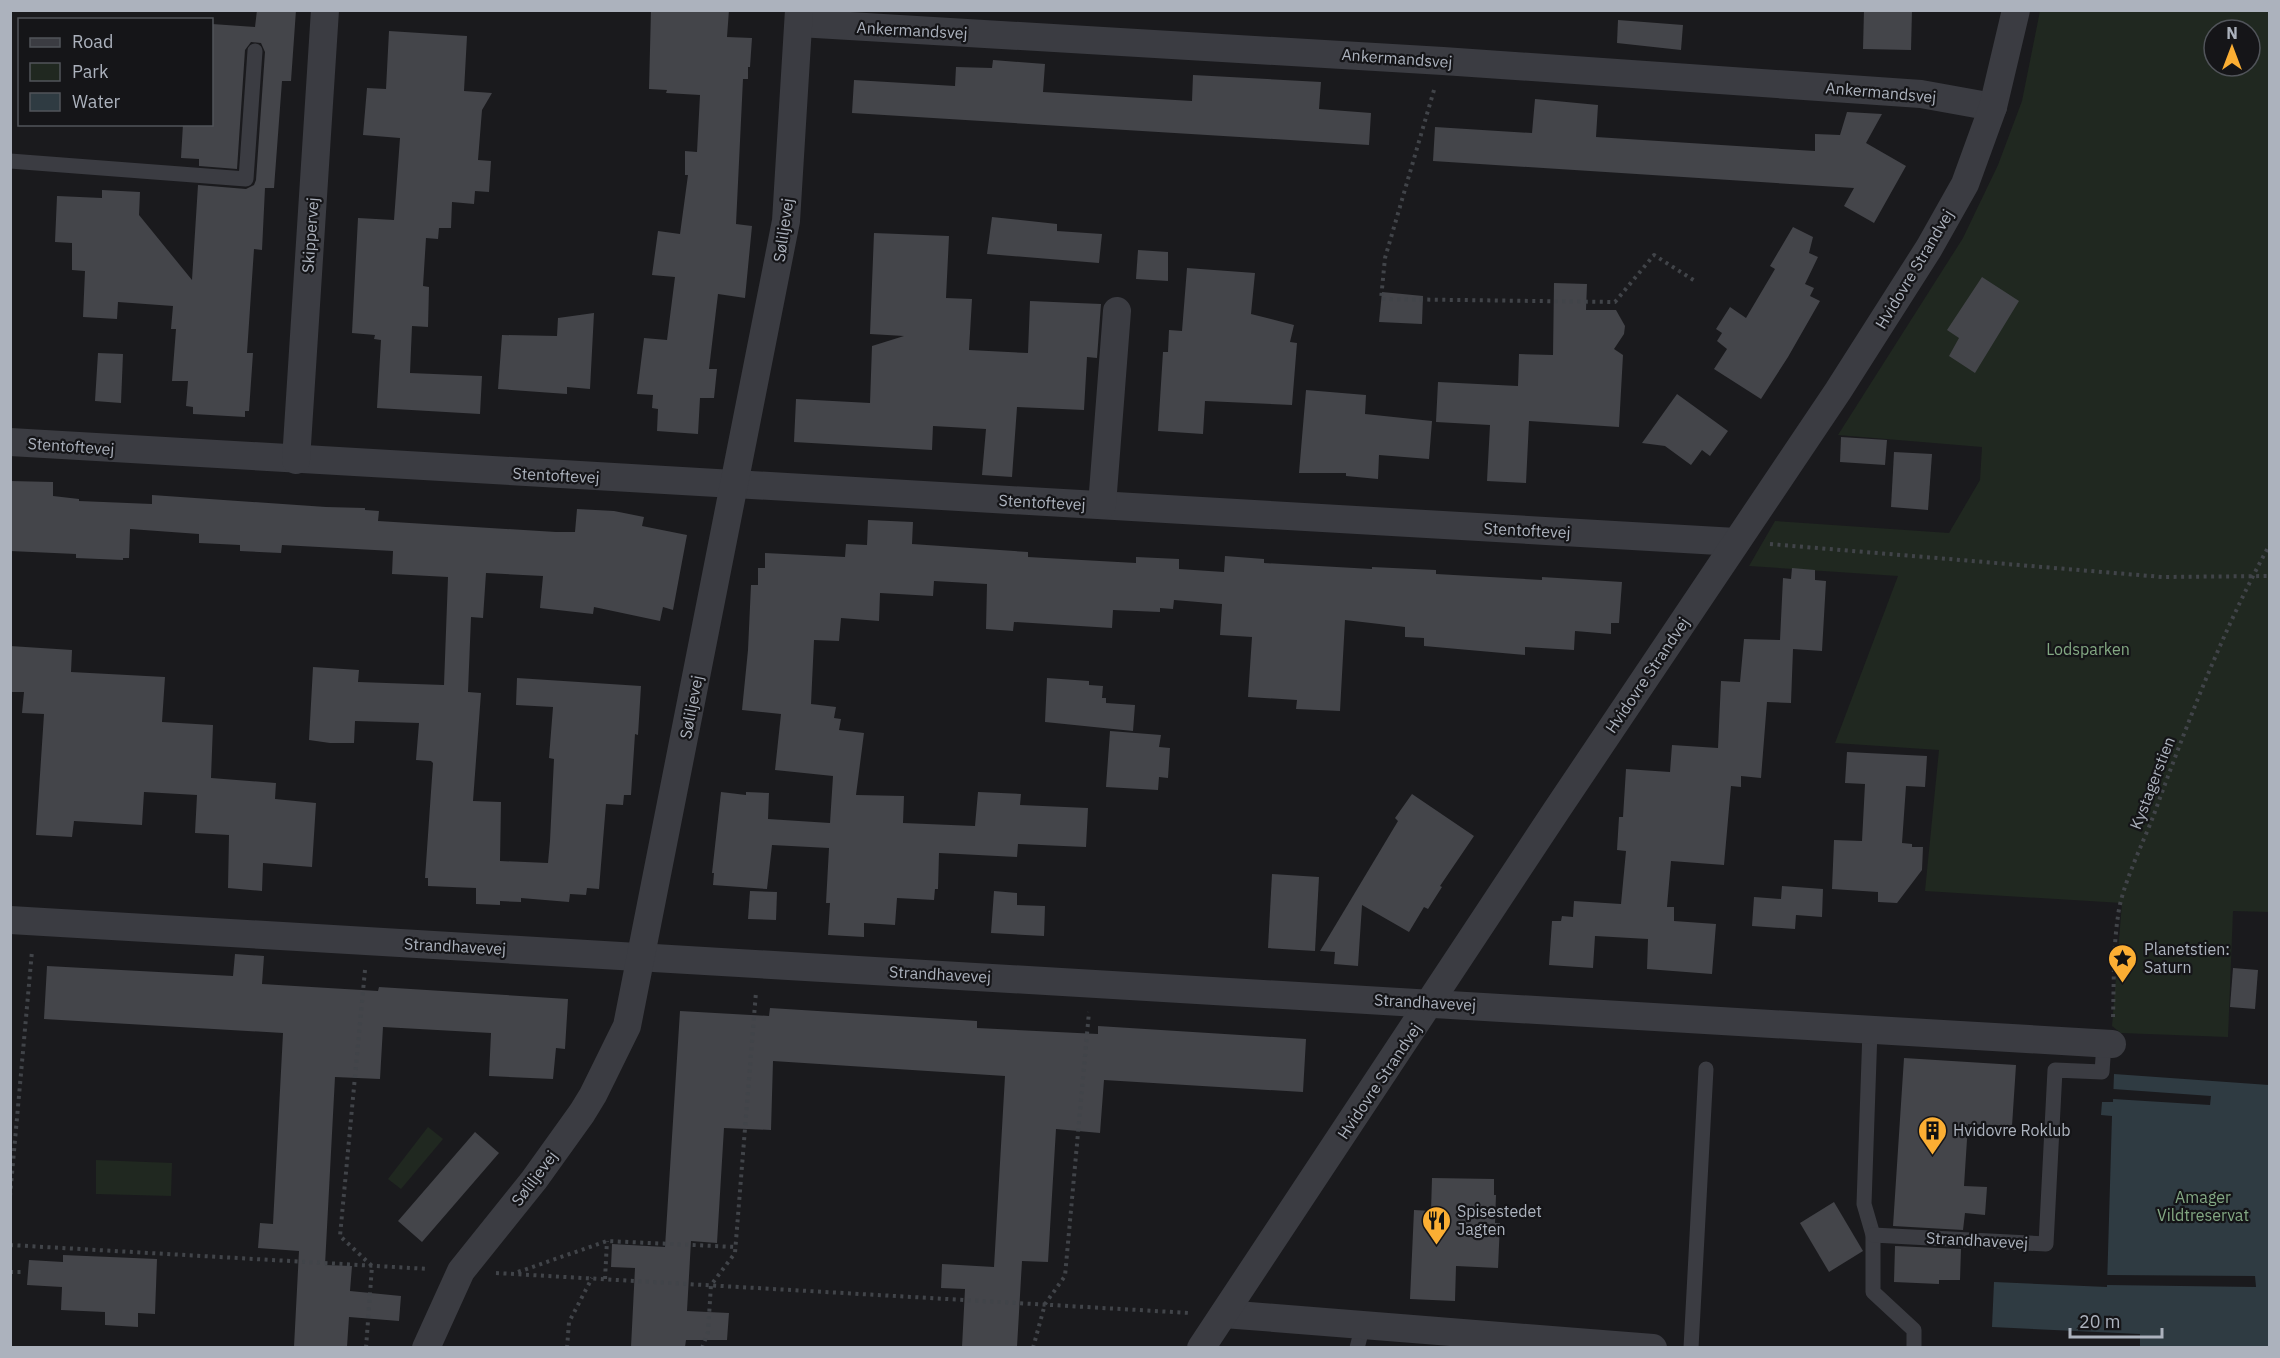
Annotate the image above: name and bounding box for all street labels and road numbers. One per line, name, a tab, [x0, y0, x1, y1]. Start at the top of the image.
street label: Ankermandsvej	[856, 17, 968, 43]
street label: Ankermandsvej	[1341, 44, 1453, 72]
street label: Ankermandsvej	[1825, 77, 1937, 107]
street label: Skippervej	[297, 197, 323, 273]
street label: Søliljevej	[769, 197, 797, 263]
street label: Hvidovre Strandvej	[1870, 206, 1958, 332]
street label: Stentoftevej	[27, 433, 115, 459]
street label: Stentoftevej	[512, 463, 600, 487]
street label: Stentoftevej	[998, 490, 1086, 514]
street label: Stentoftevej	[1483, 518, 1571, 542]
street label: Hvidovre Strandvej	[1601, 613, 1693, 737]
street label: Søliljevej	[675, 674, 707, 740]
street label: Kystagerstien	[2125, 734, 2179, 832]
street label: Strandhavevej	[404, 933, 506, 959]
street label: Strandhavevej	[889, 961, 991, 987]
street label: Strandhavevej	[1374, 989, 1476, 1015]
street label: Hvidovre Strandvej	[1333, 1019, 1425, 1143]
street label: Søliljevej	[507, 1146, 561, 1210]
street label: Strandhavevej	[1926, 1227, 2028, 1253]

